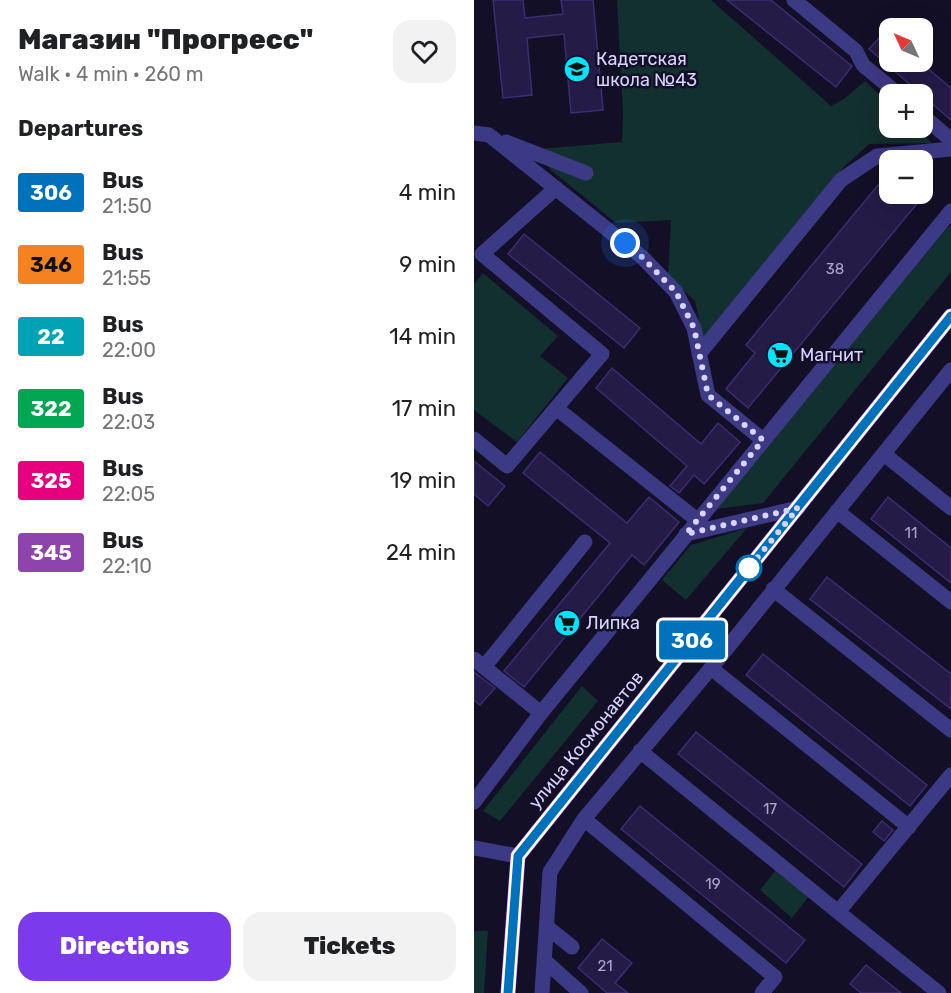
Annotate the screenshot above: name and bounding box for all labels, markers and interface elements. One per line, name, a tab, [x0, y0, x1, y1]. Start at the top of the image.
north arrow	[879, 18, 933, 72]
map controls	[879, 18, 933, 204]
button: heart	[393, 20, 456, 83]
text: Магазин "Прогресс"	[18, 23, 313, 56]
place label: Кадетская школа №43	[596, 48, 697, 91]
school or university icon: Кадетская школа №43	[562, 54, 592, 84]
text: Walk · 4 min · 260 m	[18, 62, 204, 86]
button: +	[879, 84, 933, 138]
text: Departures	[18, 115, 143, 142]
button: −	[879, 150, 933, 204]
text: Bus	[102, 167, 144, 194]
text: 4 min	[399, 179, 456, 206]
text: 306	[30, 180, 72, 205]
text: 21:50	[102, 194, 152, 218]
your location	[610, 228, 640, 258]
text: Bus	[102, 239, 144, 266]
text: 9 min	[399, 251, 456, 278]
text: 346	[30, 252, 72, 277]
house number: 38	[826, 260, 844, 278]
text: 21:55	[102, 266, 151, 290]
text: Bus	[102, 311, 144, 338]
text: 14 min	[389, 323, 456, 350]
text: 22	[37, 324, 65, 349]
text: 22:00	[102, 338, 156, 362]
supermarket icon: Магнит	[765, 340, 795, 370]
place label: Магнит	[800, 344, 863, 366]
text: Bus	[102, 383, 144, 410]
text: 17 min	[392, 395, 456, 422]
text: 322	[30, 396, 72, 421]
text: 22:03	[102, 410, 155, 434]
text: Bus	[102, 455, 144, 482]
text: 19 min	[390, 467, 456, 494]
text: 325	[30, 468, 72, 493]
text: 22:05	[102, 482, 155, 506]
house number: 11	[905, 524, 917, 542]
text: Bus	[102, 527, 144, 554]
text: 24 min	[386, 539, 456, 566]
text: 345	[30, 540, 72, 565]
text: 22:10	[102, 554, 152, 578]
unlabelled marker	[736, 555, 762, 581]
supermarket icon: Липка	[552, 608, 582, 638]
place label: Липка	[586, 612, 640, 634]
line badge: 306	[658, 620, 726, 660]
text: 306	[671, 628, 713, 653]
street label: улица Космонавтов	[524, 667, 648, 813]
house number: 17	[763, 800, 777, 818]
house number: 19	[705, 875, 721, 893]
button: Directions	[18, 912, 231, 981]
button: Tickets	[243, 912, 456, 981]
house number: 21	[597, 957, 613, 975]

